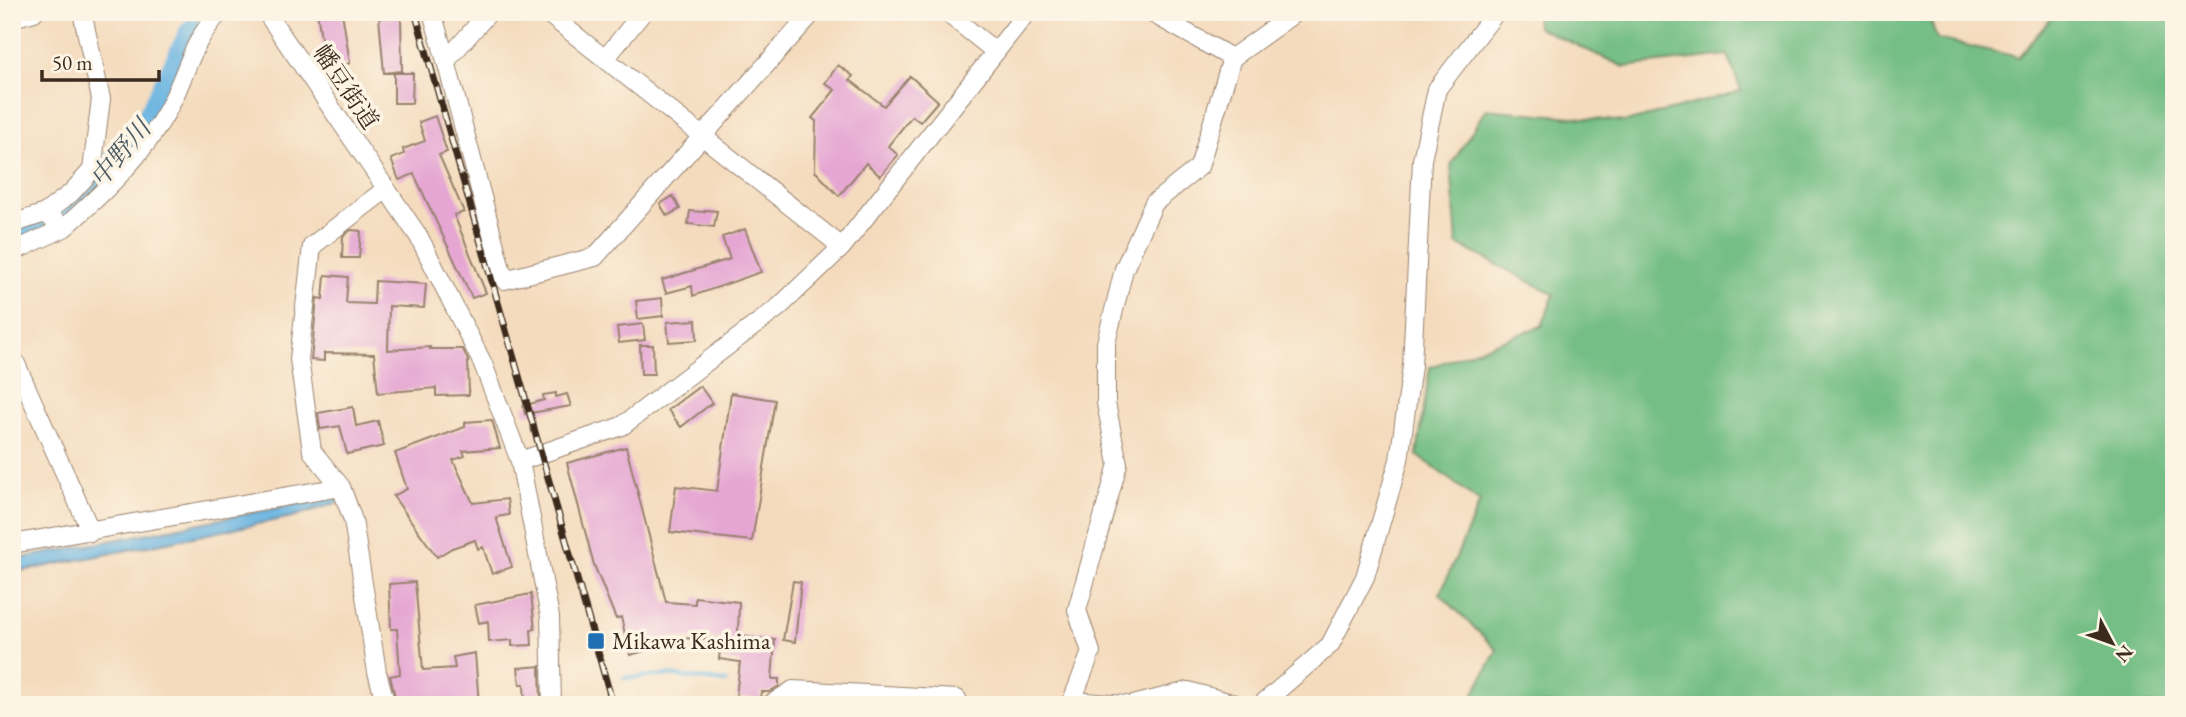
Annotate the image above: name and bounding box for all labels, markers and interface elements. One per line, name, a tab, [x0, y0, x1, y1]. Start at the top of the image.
scale bar	[42, 38, 159, 82]
street label: 幡豆街道	[307, 38, 386, 135]
text: 50 m	[52, 49, 93, 76]
water label: 中野川	[82, 110, 160, 194]
north arrow	[2078, 608, 2148, 678]
place label: Mikawa Kashima	[612, 625, 771, 656]
marker: Mikawa Kashima	[586, 631, 606, 651]
text: N	[2110, 640, 2139, 668]

